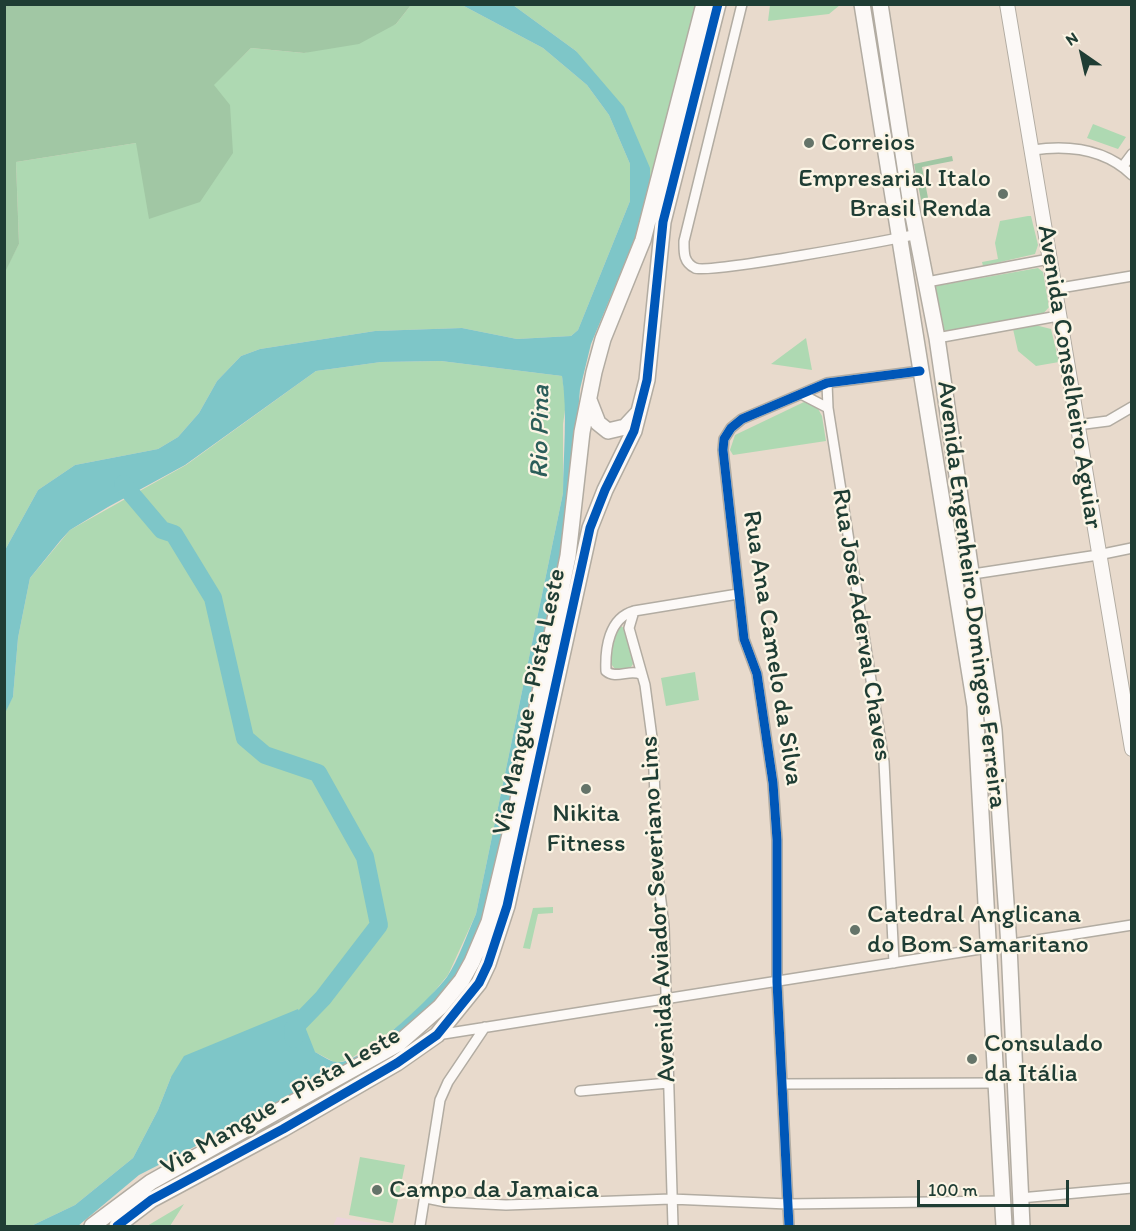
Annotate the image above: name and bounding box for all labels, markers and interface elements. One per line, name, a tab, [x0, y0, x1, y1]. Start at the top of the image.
north arrow	[1052, 24, 1112, 84]
text: N	[1062, 28, 1081, 50]
place label: Correios	[821, 127, 915, 159]
marker: Correios	[802, 136, 816, 150]
place label: Empresarial Italo Brasil Renda	[798, 163, 991, 224]
marker: Empresarial Italo Brasil Renda	[996, 187, 1010, 201]
street label: Avenida Conselheiro Aguiar	[1030, 223, 1108, 531]
street label: Avenida Engenheiro Domingos Ferreira	[929, 379, 1013, 811]
water label: Rio Pina	[524, 385, 558, 479]
street label: Rua José Aderval Chaves	[824, 487, 898, 763]
street label: Rua Ana Camelo da Silva	[735, 508, 809, 788]
street label: Via Mangue - Pista Leste	[486, 566, 574, 838]
street label: Avenida Aviador Severiano Lins	[634, 735, 684, 1083]
marker: Nikita Fitness	[579, 782, 593, 796]
place label: Nikita Fitness	[546, 798, 626, 860]
place label: Catedral Anglicana do Bom Samaritano	[867, 899, 1089, 960]
marker: Catedral Anglicana do Bom Samaritano	[848, 923, 862, 937]
street label: Via Mangue - Pista Leste	[155, 1021, 407, 1183]
place label: Consulado da Itália	[984, 1028, 1103, 1090]
marker: Consulado da Itália	[965, 1052, 979, 1066]
scale bar	[920, 1168, 1072, 1206]
place label: Campo da Jamaica	[389, 1174, 599, 1206]
text: 100 m	[928, 1179, 978, 1201]
marker: Campo da Jamaica	[370, 1183, 384, 1197]

